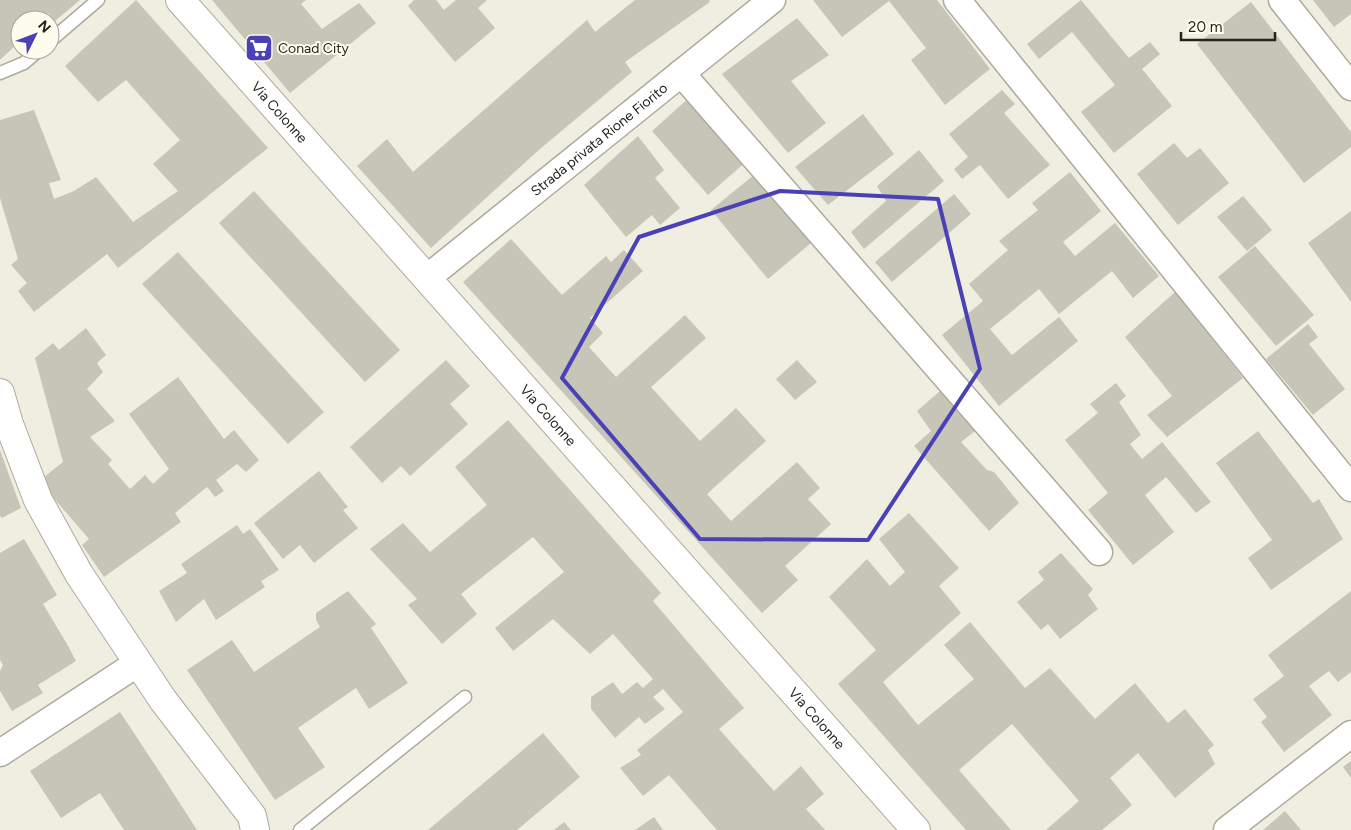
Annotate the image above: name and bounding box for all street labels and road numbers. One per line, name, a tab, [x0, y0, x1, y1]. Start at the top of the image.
street label: Via Colonne	[247, 78, 311, 147]
street label: Strada privata Rione Fiorito	[528, 80, 671, 200]
street label: Via Colonne	[516, 381, 580, 450]
street label: Via Colonne	[785, 684, 848, 753]

